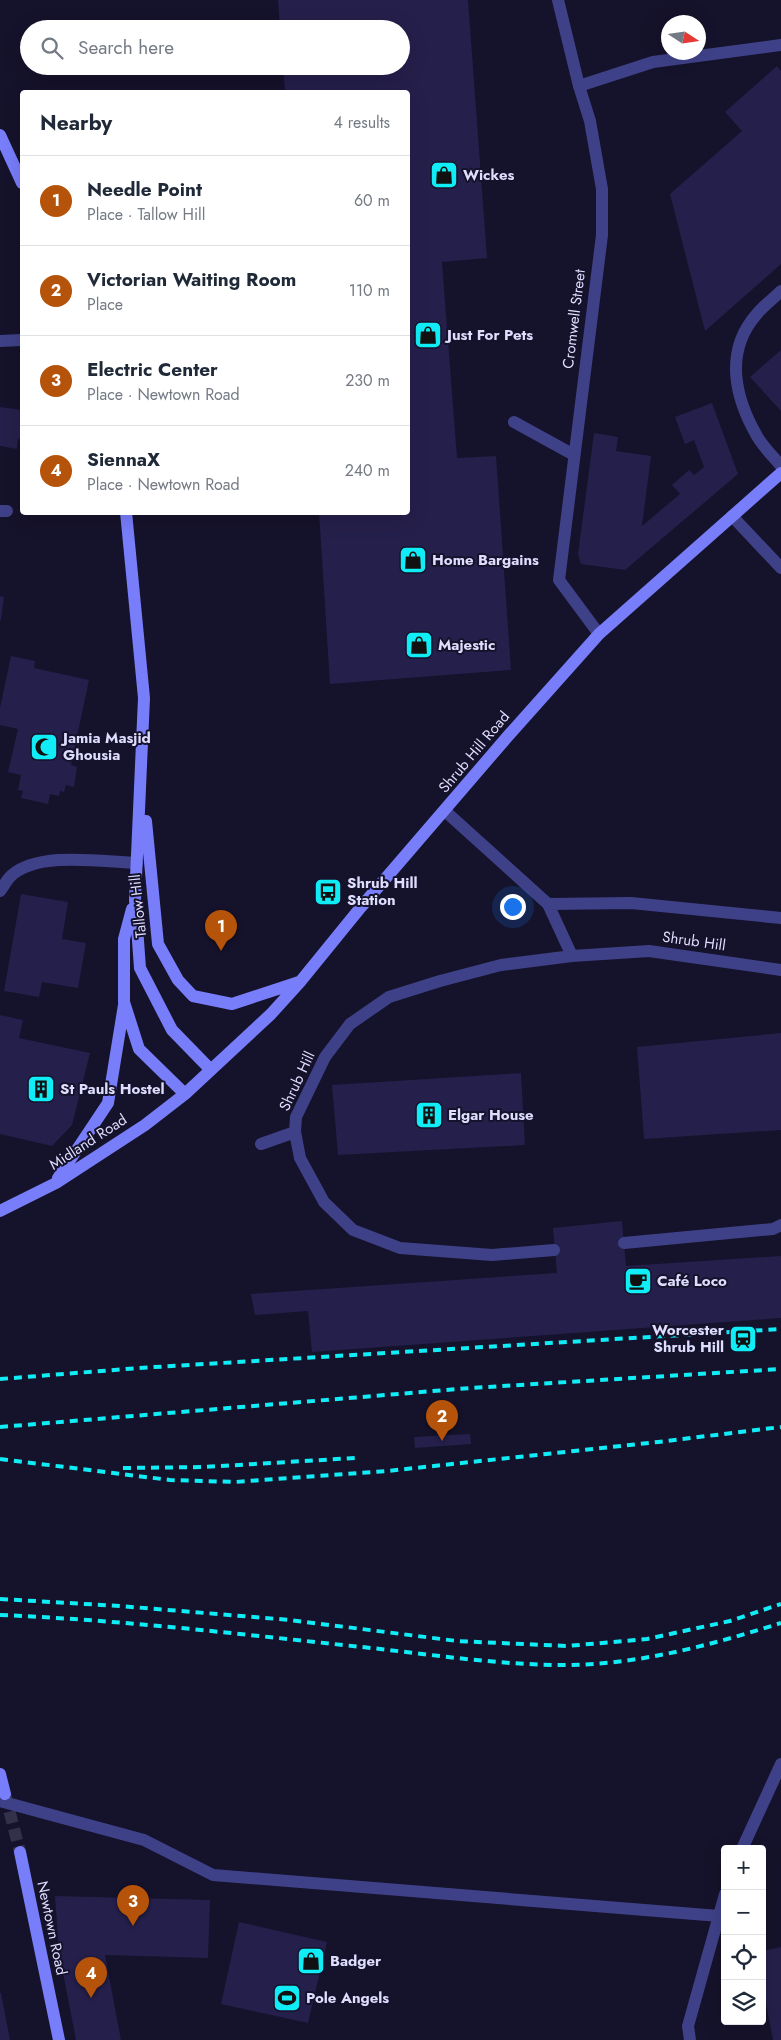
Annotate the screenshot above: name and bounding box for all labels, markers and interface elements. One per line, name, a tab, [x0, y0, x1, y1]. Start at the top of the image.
north arrow	[661, 15, 706, 60]
search box	[20, 20, 410, 75]
icon: search	[38, 34, 66, 62]
text: Search here	[78, 34, 174, 61]
text: Nearby	[40, 108, 112, 138]
text: 4 results	[334, 111, 390, 134]
shop icon: Wickes	[429, 160, 459, 190]
place label: Wickes	[463, 164, 515, 186]
text: Needle Point	[87, 176, 202, 203]
text: 1	[52, 189, 60, 212]
text: 60 m	[354, 189, 390, 212]
text: Place · Tallow Hill	[87, 203, 205, 226]
text: Victorian Waiting Room	[87, 266, 296, 293]
street label: Cromwell Street	[557, 268, 591, 370]
text: 2	[51, 279, 61, 302]
text: 110 m	[349, 279, 390, 302]
text: Place	[87, 293, 123, 316]
shop icon: Just For Pets	[413, 320, 443, 350]
place label: Just For Pets	[444, 324, 533, 346]
text: Electric Center	[87, 356, 218, 383]
text: 3	[51, 369, 61, 392]
text: 230 m	[345, 369, 390, 392]
text: Place · Newtown Road	[87, 383, 240, 406]
text: SiennaX	[87, 446, 160, 473]
text: 4	[50, 459, 62, 482]
text: 240 m	[345, 459, 390, 482]
text: Place · Newtown Road	[87, 473, 240, 496]
shop icon: Home Bargains	[398, 545, 428, 575]
place label: Home Bargains	[432, 549, 539, 571]
shop icon: Majestic	[404, 630, 434, 660]
place label: Majestic	[438, 634, 495, 656]
street label: Shrub Hill Road	[433, 706, 515, 798]
place label: Jamia Masjid Ghousia	[60, 727, 151, 766]
mosque icon: Jamia Masjid Ghousia	[29, 732, 59, 762]
place label: Shrub Hill Station	[347, 872, 418, 911]
street label: Tallow Hill	[124, 873, 152, 939]
bus stop icon: Shrub Hill Station	[313, 877, 343, 907]
your location	[500, 894, 526, 920]
pin: 1	[205, 910, 237, 951]
street label: Shrub Hill	[661, 926, 727, 956]
street label: Shrub Hill	[274, 1047, 320, 1115]
building icon: St Pauls Hostel	[26, 1074, 56, 1104]
place label: St Pauls Hostel	[60, 1078, 165, 1100]
building icon: Elgar House	[414, 1100, 444, 1130]
place label: Elgar House	[448, 1104, 534, 1126]
street label: Midland Road	[45, 1109, 131, 1175]
cafe icon: Café Loco	[623, 1266, 653, 1296]
place label: Café Loco	[657, 1270, 727, 1292]
place label: Worcester Shrub Hill	[652, 1319, 725, 1358]
station icon: Worcester Shrub Hill	[728, 1324, 758, 1354]
pin: 2	[426, 1400, 458, 1441]
map controls	[721, 1845, 766, 2025]
button: +	[721, 1845, 766, 1890]
street label: Newtown Road	[31, 1879, 73, 1977]
pin: 3	[117, 1885, 149, 1926]
button: −	[721, 1890, 766, 1935]
button: locate	[721, 1935, 766, 1980]
shop icon: Badger	[296, 1946, 326, 1976]
place label: Badger	[330, 1950, 382, 1972]
pin: 4	[75, 1957, 107, 1998]
button: layers	[721, 1980, 766, 2025]
sports icon: Pole Angels	[272, 1983, 302, 2013]
place label: Pole Angels	[306, 1987, 389, 2009]

